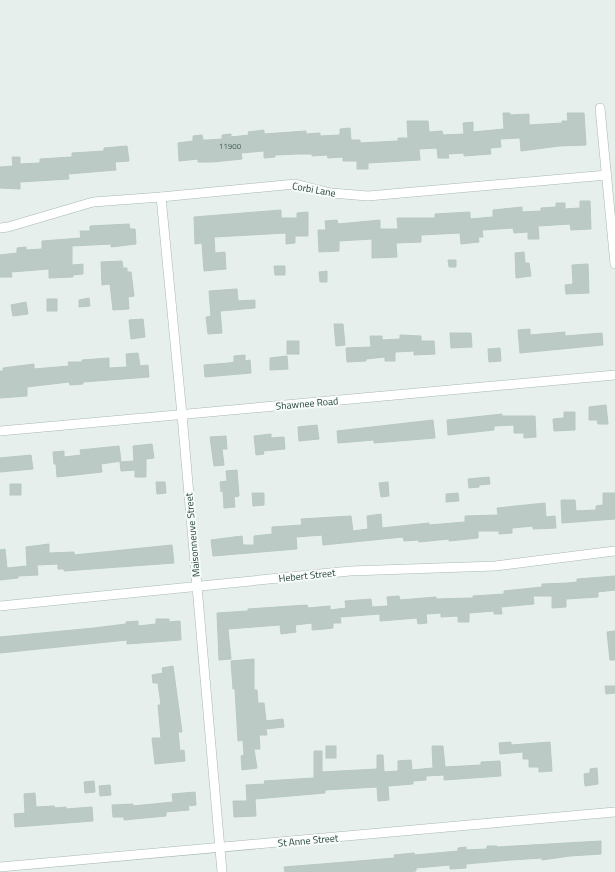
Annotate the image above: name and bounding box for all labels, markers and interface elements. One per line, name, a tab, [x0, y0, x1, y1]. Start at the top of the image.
house number: 11900	[219, 140, 242, 152]
street label: Corbi Lane	[291, 178, 337, 201]
street label: Shawnee Road	[275, 393, 339, 414]
street label: Maisonneuve Street	[181, 492, 204, 578]
street label: Hebert Street	[278, 565, 337, 586]
street label: St Anne Street	[277, 830, 339, 851]

